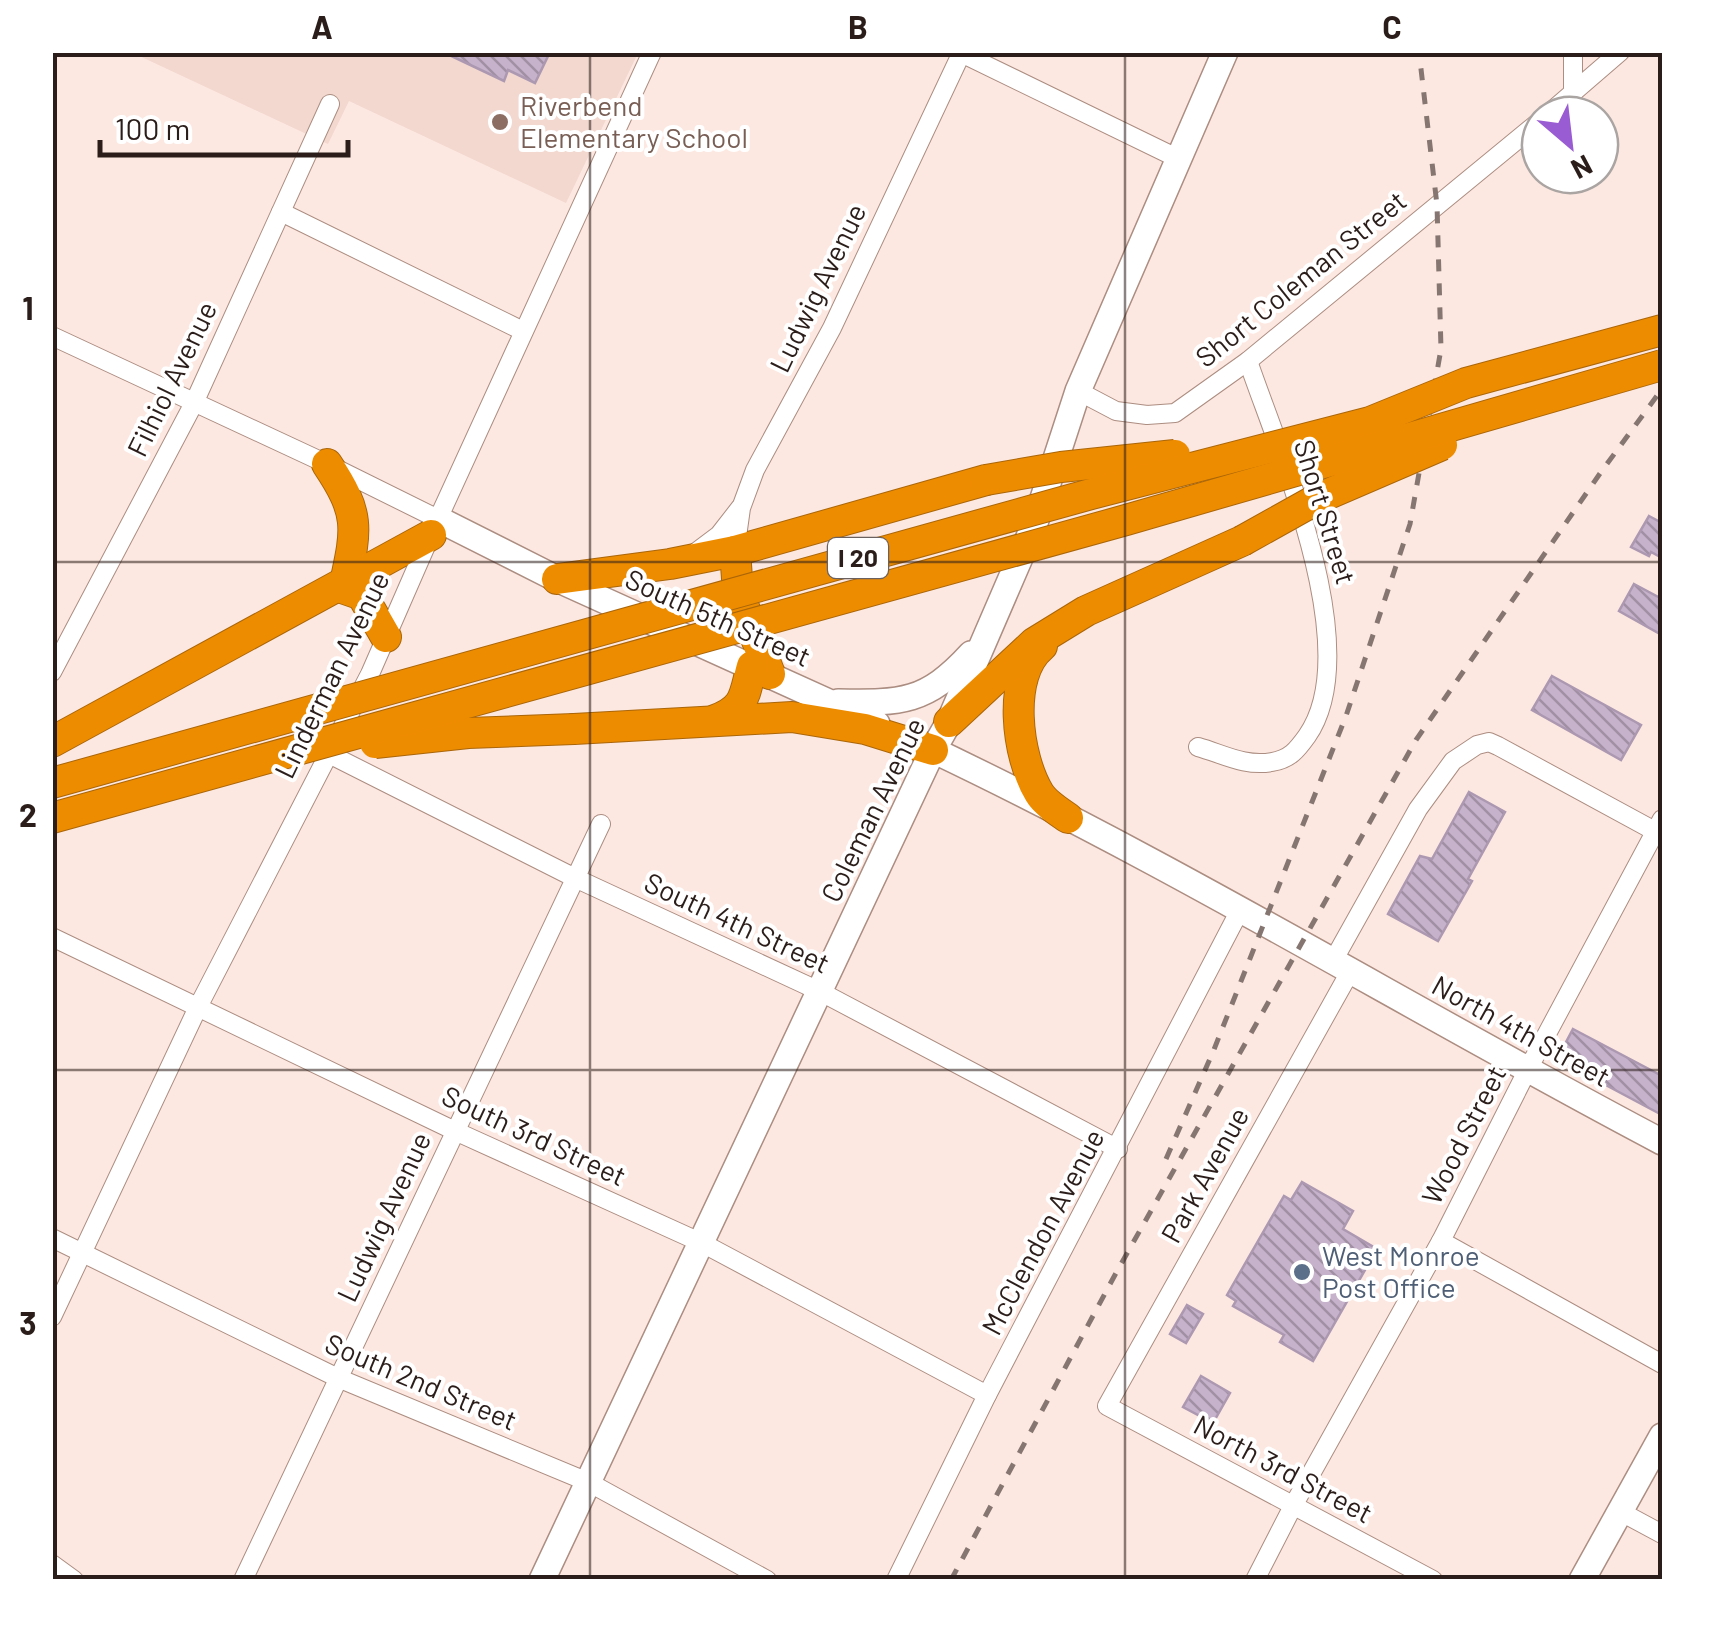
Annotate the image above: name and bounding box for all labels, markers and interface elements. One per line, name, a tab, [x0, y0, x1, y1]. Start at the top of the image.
text: A	[311, 7, 333, 45]
text: B	[848, 7, 868, 45]
text: C	[1382, 7, 1402, 45]
place label: Riverbend Elementary School	[520, 88, 748, 154]
scale bar	[100, 95, 348, 157]
north arrow	[1520, 95, 1620, 195]
text: 100 m	[115, 110, 190, 146]
marker: Riverbend Elementary School	[489, 111, 511, 133]
text: N	[1566, 149, 1598, 187]
street label: Short Coleman Street	[1188, 183, 1413, 374]
street label: Ludwig Avenue	[762, 198, 873, 377]
text: 1	[22, 288, 34, 326]
street label: Filhiol Avenue	[119, 296, 223, 462]
street label: Short Street	[1288, 435, 1364, 588]
road number: I 20	[828, 538, 888, 578]
street label: South 5th Street	[620, 561, 816, 673]
street label: Linderman Avenue	[266, 566, 396, 783]
street label: Coleman Avenue	[813, 712, 931, 907]
text: 2	[19, 795, 37, 833]
street label: South 4th Street	[639, 864, 835, 980]
street label: North 4th Street	[1426, 967, 1616, 1093]
street label: Wood Street	[1414, 1060, 1513, 1210]
street label: South 3rd Street	[437, 1078, 632, 1193]
street label: Park Avenue	[1153, 1101, 1255, 1248]
street label: McClendon Avenue	[974, 1123, 1111, 1340]
street label: Ludwig Avenue	[329, 1126, 437, 1307]
place label: West Monroe Post Office	[1322, 1238, 1480, 1304]
marker: West Monroe Post Office	[1291, 1261, 1313, 1283]
text: 3	[19, 1303, 37, 1341]
street label: South 2nd Street	[321, 1325, 522, 1437]
street label: North 3rd Street	[1188, 1407, 1379, 1529]

